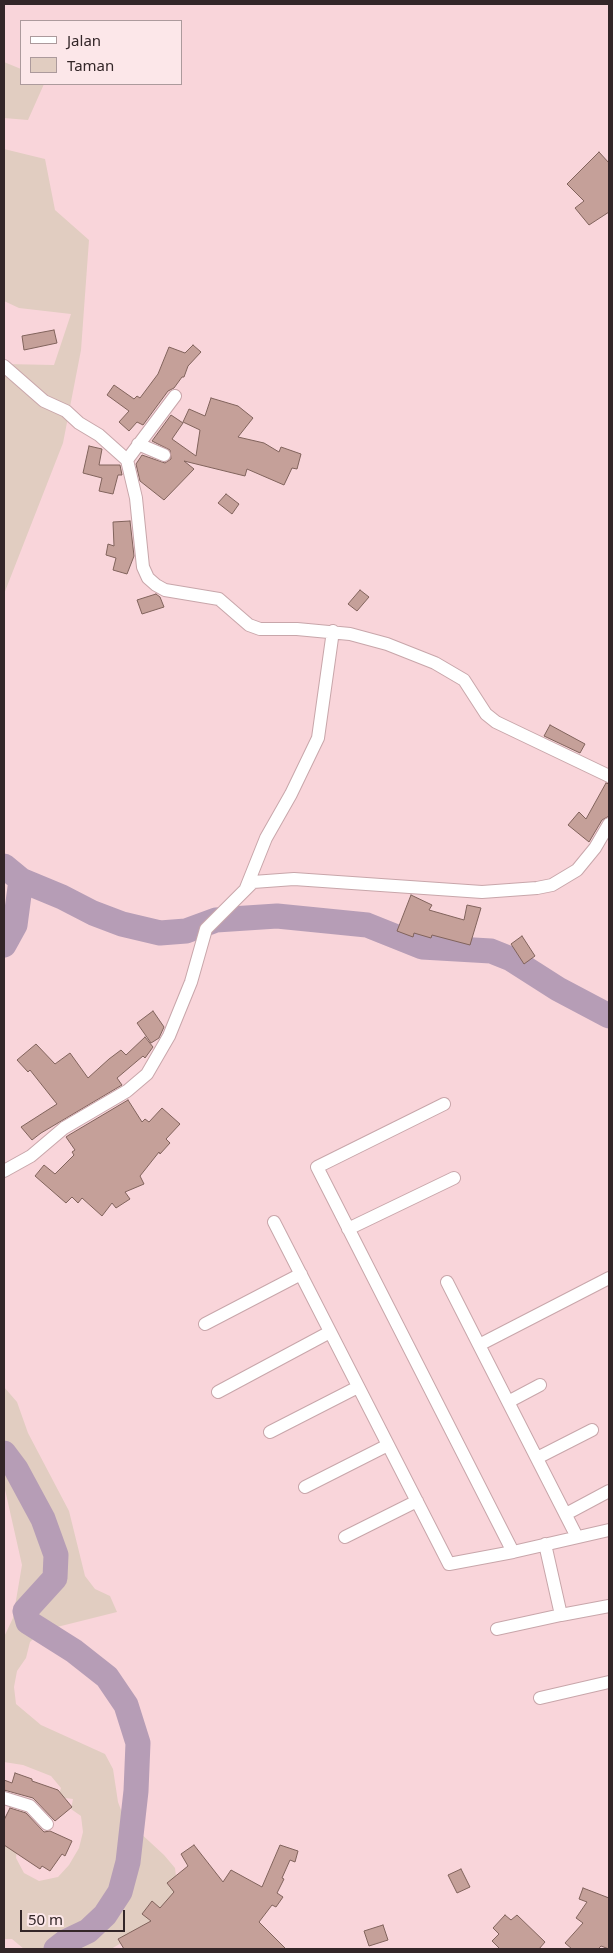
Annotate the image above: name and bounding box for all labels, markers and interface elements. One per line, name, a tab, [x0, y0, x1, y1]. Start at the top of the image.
legend	[20, 20, 182, 85]
text: Jalan	[67, 30, 101, 50]
text: Taman	[67, 55, 114, 75]
scale bar	[22, 1900, 128, 1932]
text: 50 m	[28, 1909, 63, 1929]

